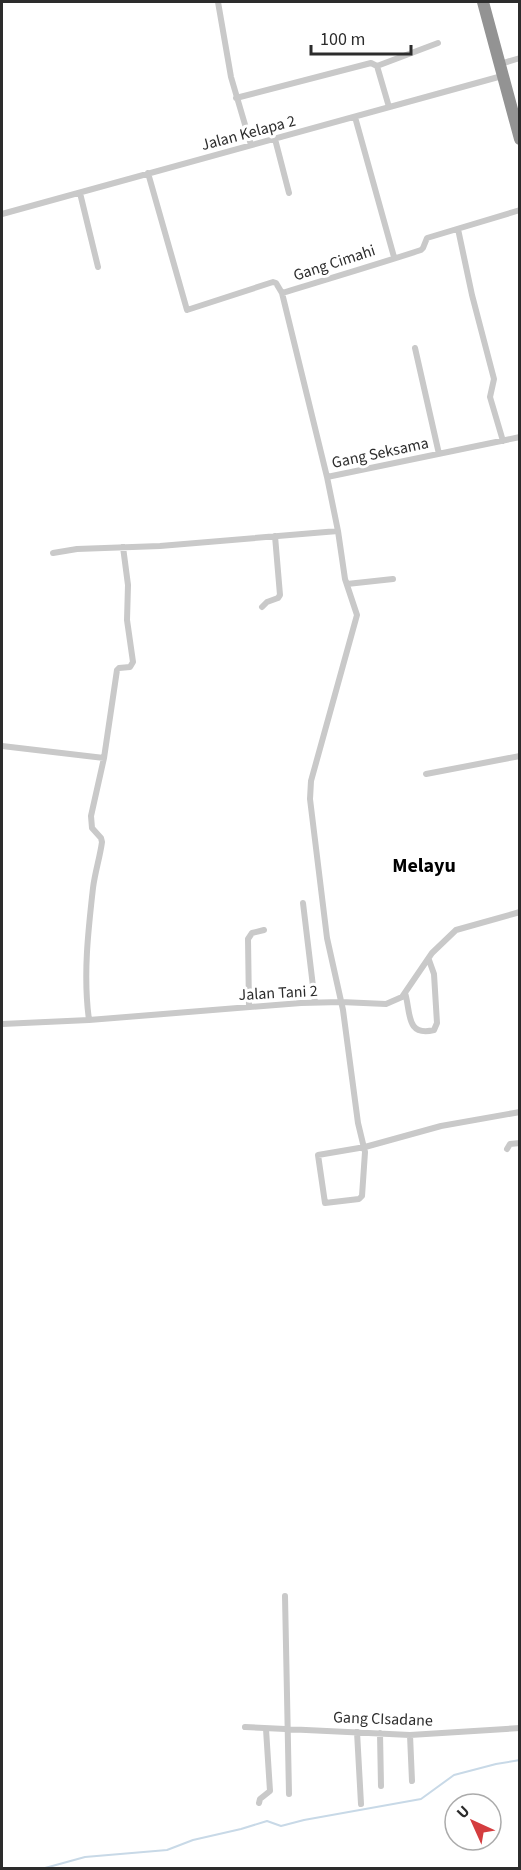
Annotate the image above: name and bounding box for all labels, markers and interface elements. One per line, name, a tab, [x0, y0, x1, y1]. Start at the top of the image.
scale bar	[311, 18, 412, 56]
text: 100 m	[320, 27, 365, 52]
street label: Jalan Kelapa 2	[199, 110, 298, 156]
street label: Gang Cimahi	[290, 239, 378, 287]
street label: Gang Seksama	[330, 432, 431, 474]
district label: Melayu	[392, 852, 456, 880]
street label: Jalan Tani 2	[238, 980, 318, 1006]
street label: Gang CIsadane	[333, 1706, 433, 1732]
north arrow	[443, 1792, 503, 1852]
text: U	[452, 1801, 475, 1824]

